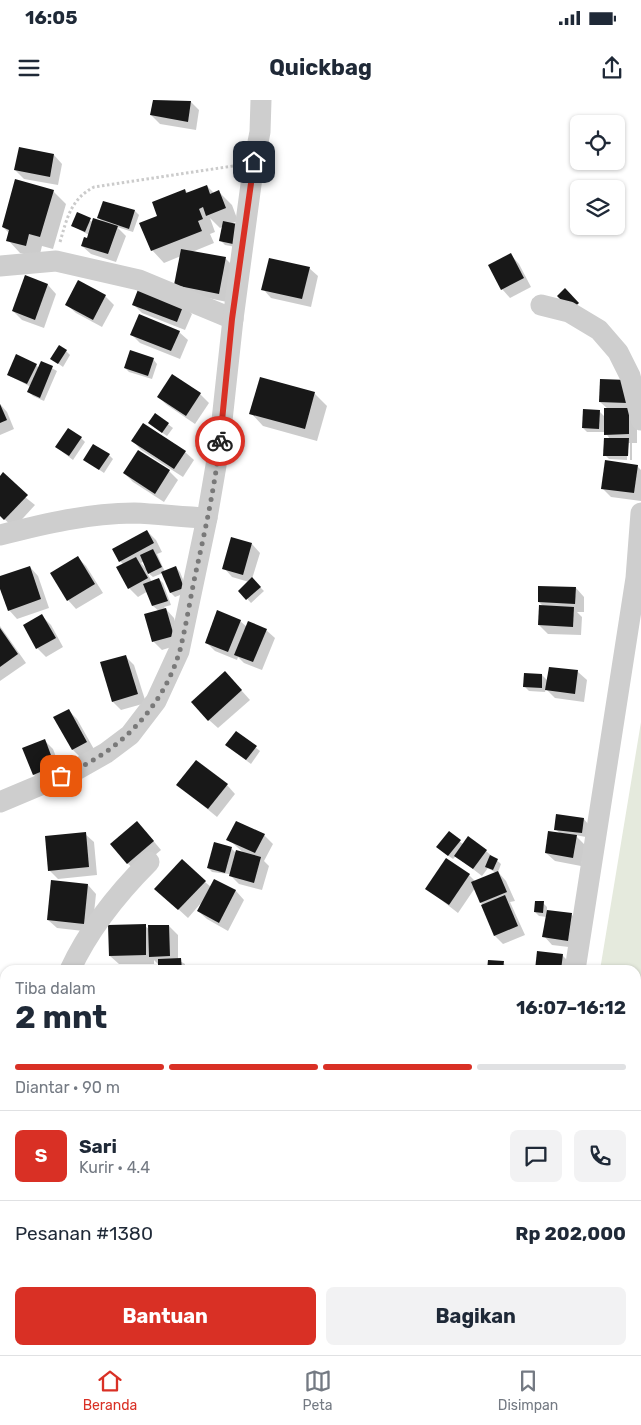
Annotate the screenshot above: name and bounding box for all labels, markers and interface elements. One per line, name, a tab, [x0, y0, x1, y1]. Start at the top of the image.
text: 16:05	[25, 6, 78, 29]
icon: menu	[15, 54, 43, 82]
text: Quickbag	[269, 54, 372, 81]
icon: share	[598, 54, 626, 82]
map controls	[570, 115, 625, 235]
button: locate	[570, 115, 625, 170]
pin	[233, 141, 275, 183]
icon: home	[240, 148, 268, 176]
button: layers	[570, 180, 625, 235]
courier	[195, 416, 245, 466]
icon: bike	[206, 427, 234, 455]
pin	[40, 755, 82, 797]
icon: bag	[47, 762, 75, 790]
text: Tiba dalam	[15, 979, 96, 998]
text: 16:07–16:12	[516, 996, 626, 1019]
text: 2 mnt	[15, 998, 107, 1036]
text: Diantar · 90 m	[15, 1078, 120, 1097]
button: chat	[510, 1130, 562, 1182]
button: phone	[574, 1130, 626, 1182]
text: Sari	[79, 1135, 117, 1158]
text: S	[35, 1144, 47, 1167]
text: Kurir · 4.4	[79, 1158, 150, 1177]
text: Pesanan #1380	[15, 1222, 153, 1245]
text: Rp 202,000	[515, 1222, 626, 1245]
button: Bantuan	[15, 1287, 316, 1345]
button: Bagikan	[326, 1287, 626, 1345]
tab: Beranda	[83, 1367, 137, 1414]
tab: Peta	[303, 1367, 332, 1414]
tab: Disimpan	[498, 1367, 558, 1414]

